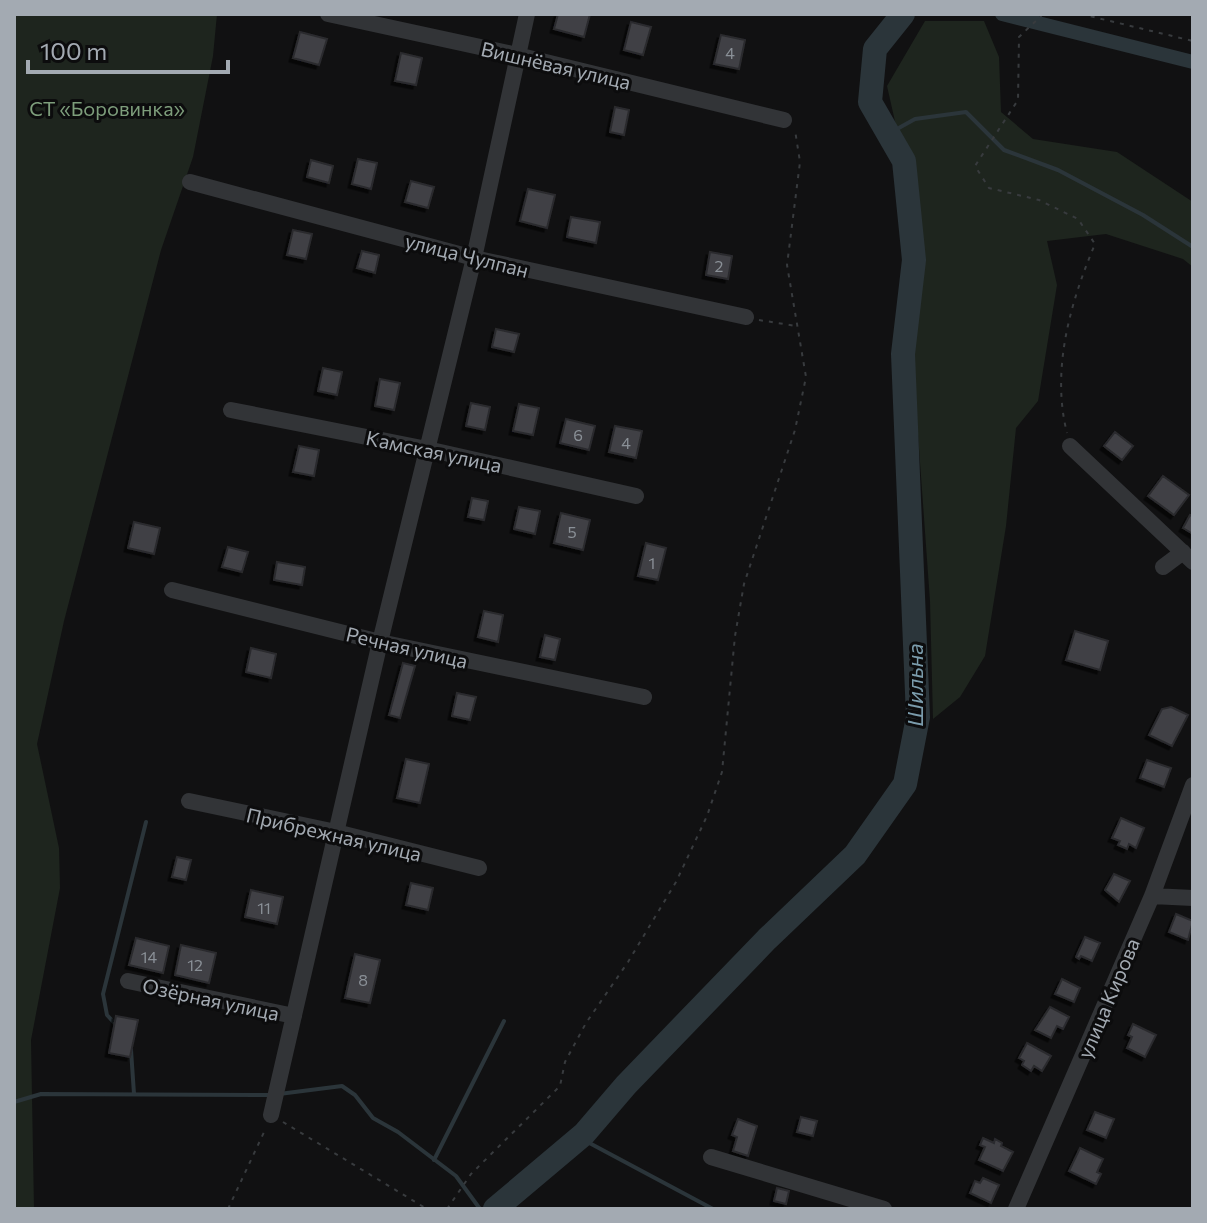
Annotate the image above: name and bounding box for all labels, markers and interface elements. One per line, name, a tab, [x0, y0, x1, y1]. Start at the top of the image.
scale bar	[28, 24, 228, 74]
text: 100 m	[40, 36, 107, 65]
street label: Вишнёвая улица	[479, 36, 633, 94]
house number: 4	[725, 43, 735, 62]
park label: СТ «Боровинка»	[29, 96, 185, 120]
street label: улица Чулпан	[403, 228, 531, 282]
house number: 2	[715, 256, 724, 275]
street label: Камская улица	[364, 425, 504, 477]
house number: 6	[573, 425, 583, 444]
house number: 4	[621, 433, 631, 452]
house number: 5	[567, 522, 577, 541]
house number: 1	[649, 553, 655, 572]
street label: Речная улица	[344, 621, 470, 673]
water label: Шильна	[901, 643, 928, 727]
street label: Прибрежная улица	[244, 802, 424, 866]
house number: 11	[257, 898, 271, 917]
street label: улица Кирова	[1072, 934, 1144, 1062]
house number: 14	[141, 947, 158, 966]
house number: 12	[187, 955, 203, 974]
house number: 8	[358, 970, 368, 989]
street label: Озёрная улица	[140, 973, 282, 1025]

